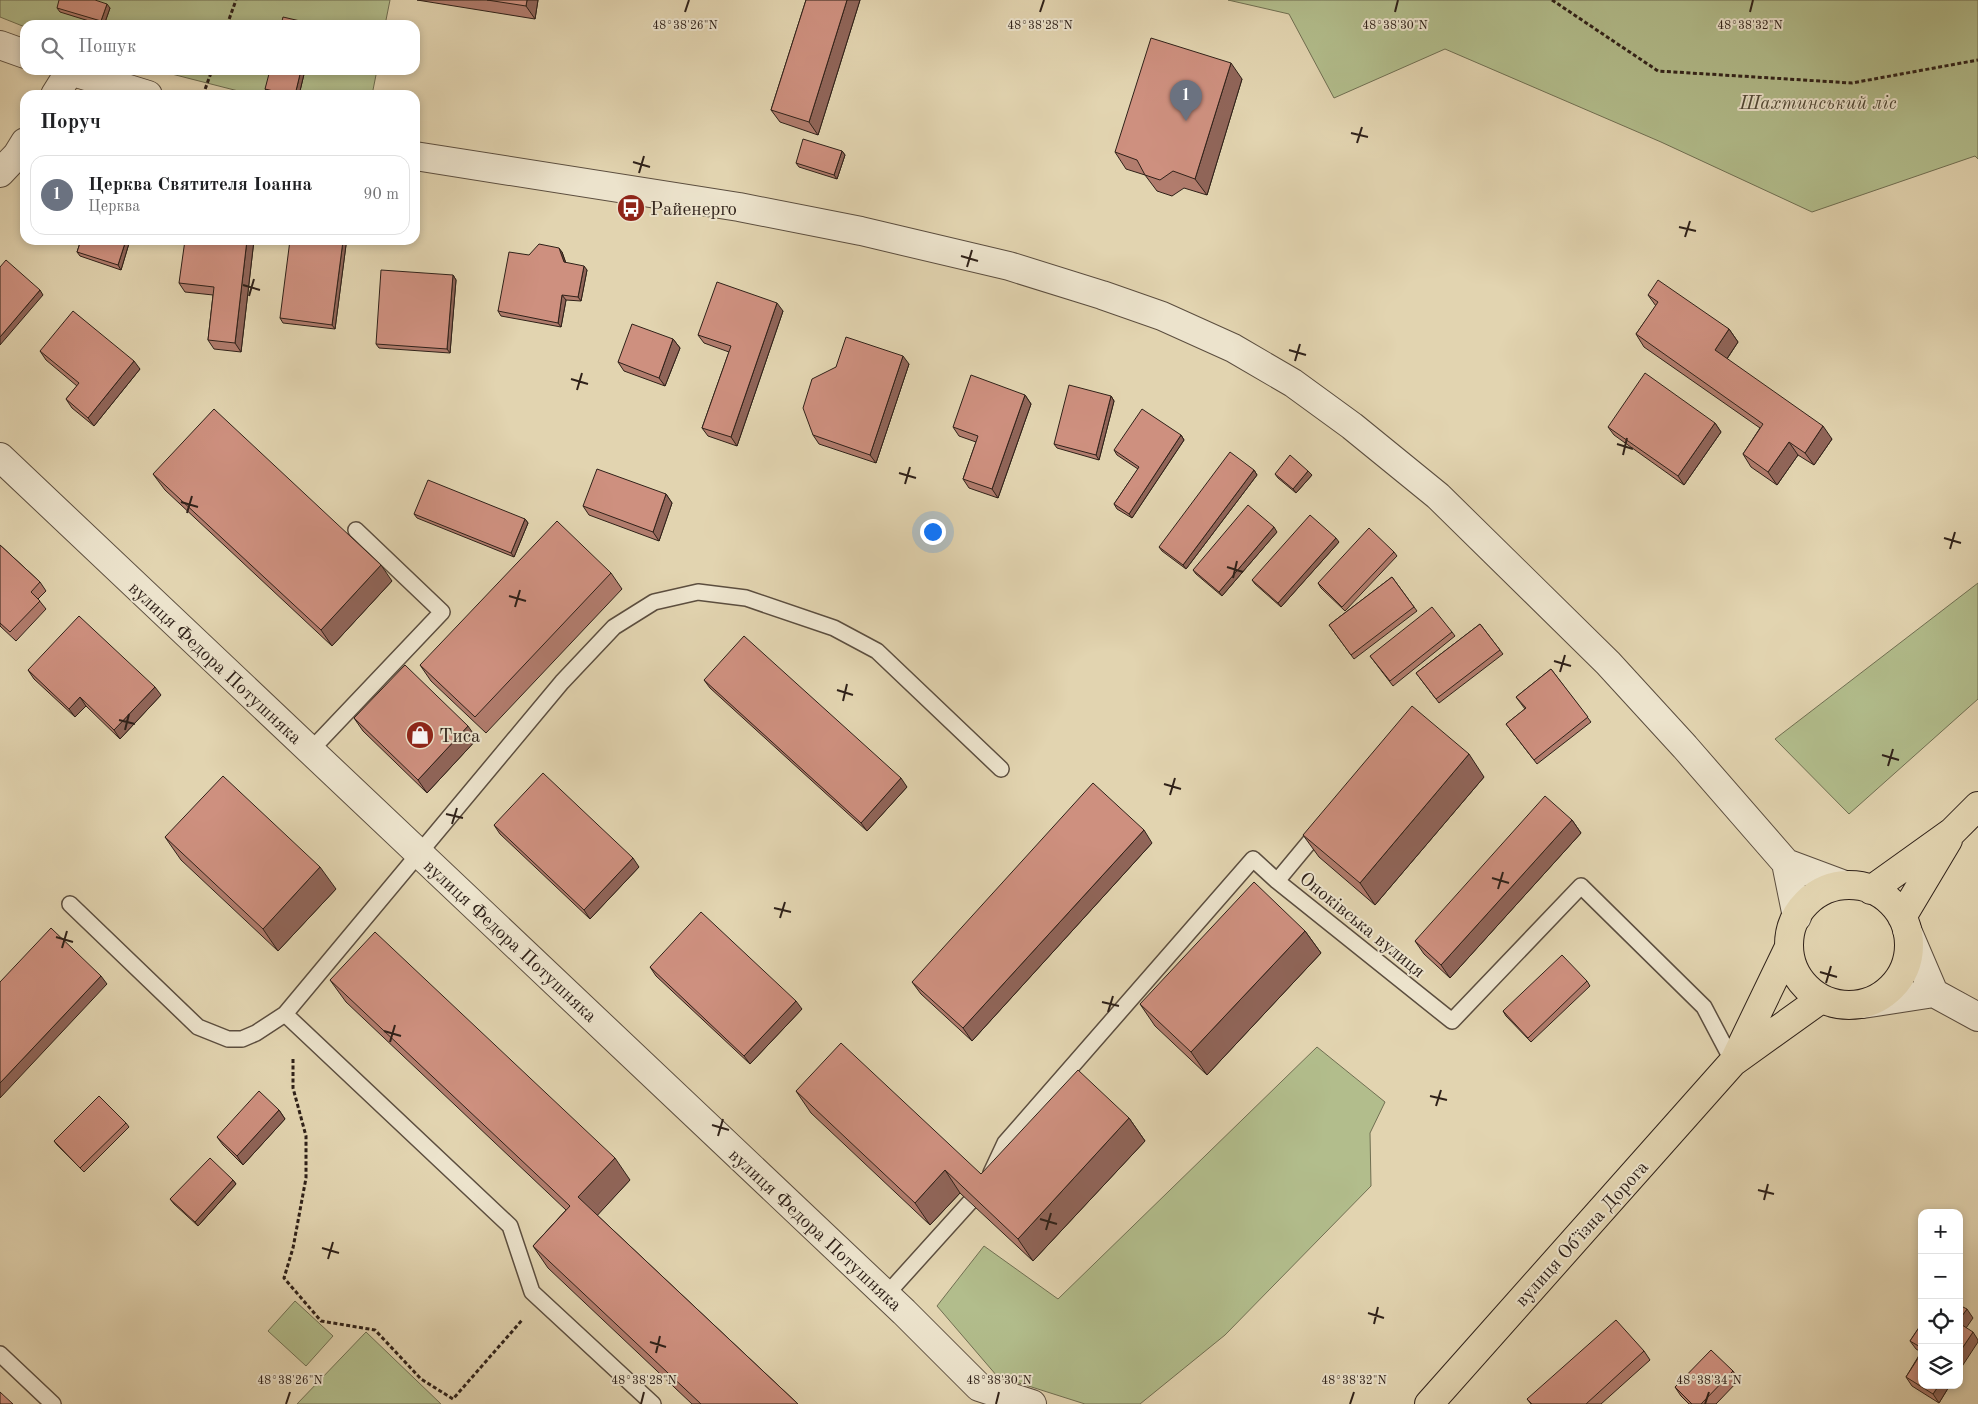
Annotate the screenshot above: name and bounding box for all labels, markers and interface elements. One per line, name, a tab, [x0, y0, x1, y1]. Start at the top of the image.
search box	[20, 20, 420, 75]
text: 48°38'26"N	[652, 20, 718, 32]
text: 48°38'28"N	[1007, 20, 1073, 32]
text: 48°38'30"N	[1362, 20, 1428, 32]
text: 48°38'32"N	[1717, 20, 1783, 32]
icon: search	[38, 34, 66, 62]
text: Пошук	[78, 38, 136, 57]
pin: 1	[1170, 80, 1202, 121]
park label: Шахтинський ліс	[1738, 95, 1897, 114]
text: Поруч	[40, 112, 101, 133]
text: Церква Святителя Іоанна	[88, 176, 312, 195]
text: 1	[52, 187, 62, 203]
text: 90 m	[363, 187, 399, 203]
bus stop icon: Райенерго	[616, 193, 646, 223]
text: Церква	[88, 199, 140, 215]
place label: Райенерго	[650, 201, 737, 220]
your location	[920, 519, 946, 545]
street label: вулиця Федора Потушняка	[124, 579, 305, 749]
shop icon: Тиса	[405, 720, 435, 750]
place label: Тиса	[439, 728, 481, 747]
street label: вулиця Федора Потушняка	[419, 857, 600, 1027]
street label: Оноківська вулиця	[1295, 870, 1428, 982]
street label: вулиця Федора Потушняка	[724, 1146, 905, 1316]
street label: вулиця Обʼїзна Дорога	[1513, 1158, 1653, 1311]
map controls	[1918, 1209, 1963, 1389]
button: +	[1918, 1209, 1963, 1254]
button: −	[1918, 1254, 1963, 1299]
button: locate	[1918, 1299, 1963, 1344]
button: layers	[1918, 1344, 1963, 1389]
text: 48°38'26"N	[257, 1375, 323, 1387]
text: 48°38'28"N	[611, 1375, 677, 1387]
text: 48°38'30"N	[966, 1375, 1032, 1387]
text: 48°38'32"N	[1321, 1375, 1387, 1387]
text: 48°38'34"N	[1676, 1375, 1742, 1387]

